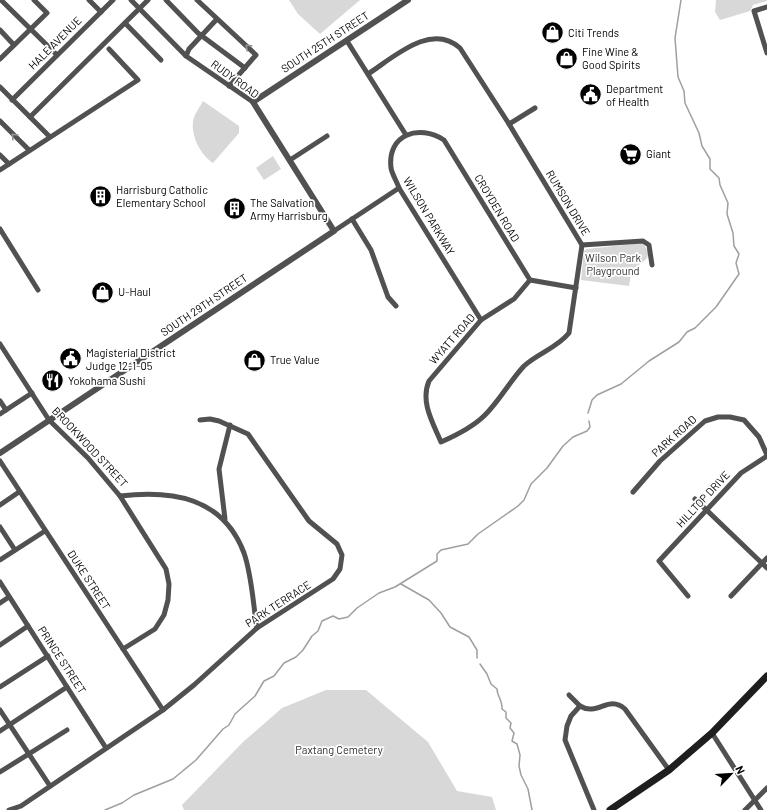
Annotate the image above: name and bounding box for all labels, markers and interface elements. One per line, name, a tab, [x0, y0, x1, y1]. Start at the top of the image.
street label: SOUTH 25TH STREET	[278, 8, 371, 75]
street label: HALE AVENUE	[26, 13, 84, 72]
shop icon: Citi Trends	[540, 20, 566, 46]
place label: Citi Trends	[568, 26, 619, 39]
one-way arrow	[245, 44, 253, 52]
shop icon: Fine Wine & Good Spirits	[553, 45, 579, 71]
place label: Fine Wine & Good Spirits	[582, 45, 640, 71]
street label: RUDY ROAD	[209, 57, 262, 100]
public building icon: Department of Health	[578, 82, 604, 108]
place label: Department of Health	[606, 82, 663, 108]
one-way arrow	[11, 133, 19, 141]
supermarket icon: Giant	[618, 141, 644, 167]
place label: Giant	[646, 147, 671, 160]
street label: RUMSON DRIVE	[544, 168, 593, 238]
street label: CROYDEN ROAD	[472, 172, 523, 244]
street label: WILSON PARKWAY	[401, 174, 458, 257]
building icon: Harrisburg Catholic Elementary School	[88, 183, 114, 209]
place label: Harrisburg Catholic Elementary School	[116, 183, 208, 209]
building icon: The Salvation Army Harrisburg	[221, 196, 247, 222]
place label: The Salvation Army Harrisburg	[250, 196, 328, 222]
park label: Wilson Park Playground	[585, 251, 641, 277]
street label: SOUTH 29TH STREET	[158, 271, 250, 339]
shop icon: U-Haul	[90, 279, 116, 305]
place label: U-Haul	[118, 285, 151, 298]
street label: WYATT ROAD	[426, 311, 477, 367]
public building icon: Magisterial District Judge 12-1-05	[58, 346, 84, 372]
place label: Magisterial District Judge 12-1-05	[86, 346, 176, 372]
shop icon: True Value	[242, 347, 268, 373]
place label: True Value	[270, 353, 320, 366]
restaurant icon: Yokohama Sushi	[39, 368, 65, 394]
place label: Yokohama Sushi	[68, 374, 146, 387]
street label: BROOKWOOD STREET	[50, 404, 131, 489]
street label: PARK ROAD	[649, 412, 699, 459]
street label: HILLTOP DRIVE	[673, 468, 732, 529]
street label: DUKE STREET	[65, 548, 113, 612]
street label: PARK TERRACE	[243, 577, 313, 630]
street label: PRINCE STREET	[36, 624, 89, 696]
park label: Paxtang Cemetery	[295, 743, 383, 756]
north arrow	[711, 754, 751, 794]
text: N	[733, 763, 748, 776]

